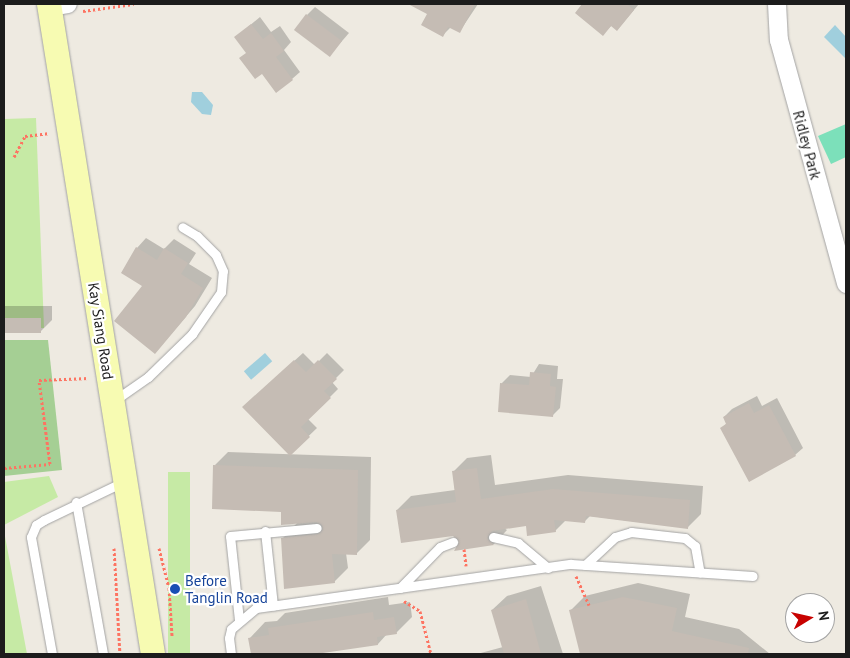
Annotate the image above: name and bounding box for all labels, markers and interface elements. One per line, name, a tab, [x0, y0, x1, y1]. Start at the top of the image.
street label: Ridley Park	[789, 108, 825, 182]
street label: Kay Siang Road	[84, 281, 118, 381]
place label: Before Tanglin Road	[185, 571, 268, 606]
marker: Before Tanglin Road	[169, 583, 181, 595]
north arrow	[785, 593, 835, 643]
text: N	[814, 610, 833, 622]

